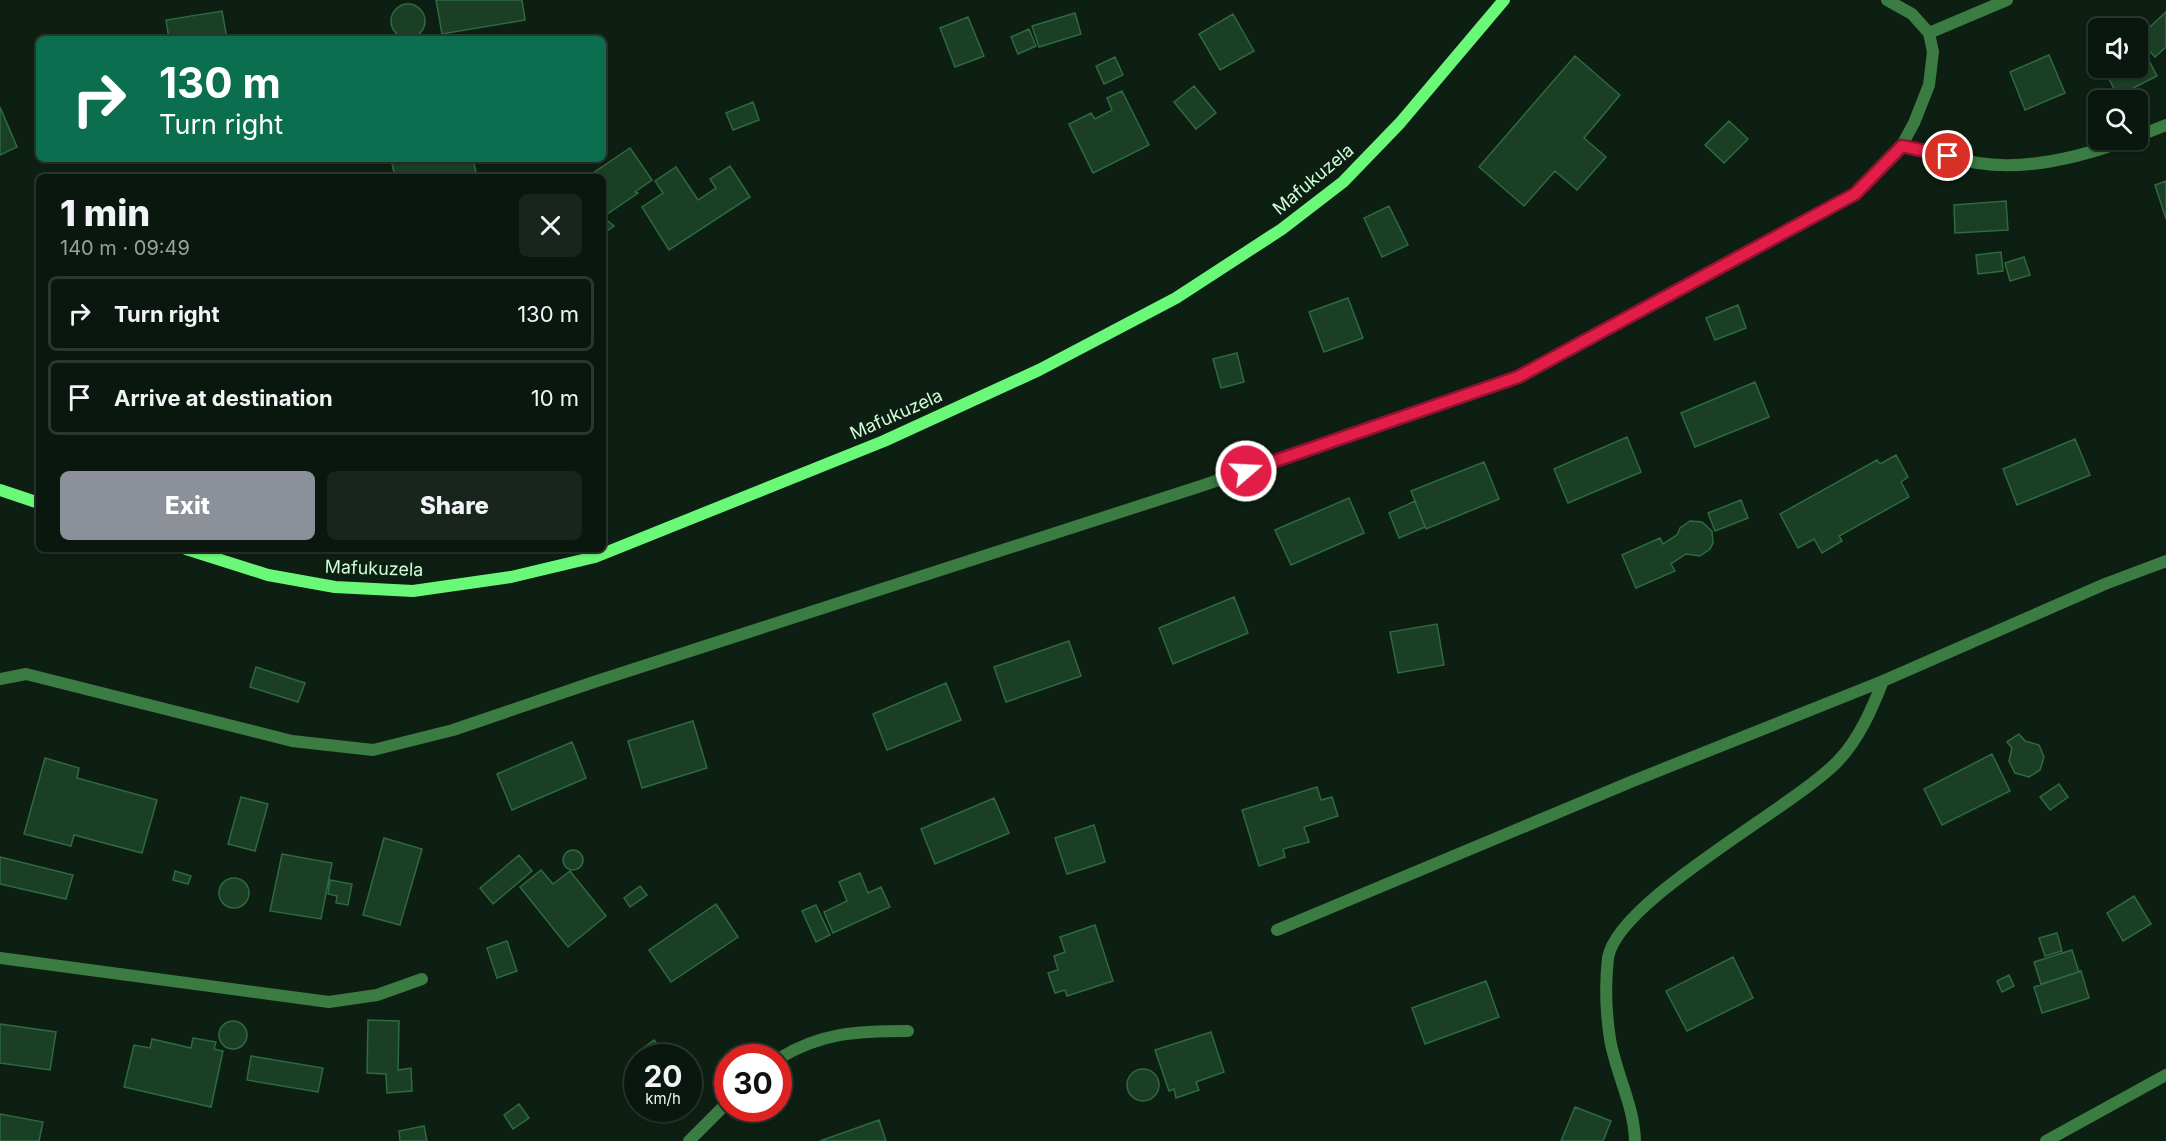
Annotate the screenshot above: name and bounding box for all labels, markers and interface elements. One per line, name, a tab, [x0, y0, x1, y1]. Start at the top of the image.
map controls	[2088, 18, 2148, 150]
button: sound	[2088, 18, 2148, 78]
text: 130 m	[159, 57, 281, 108]
icon: right	[60, 60, 138, 138]
button: search	[2088, 90, 2148, 150]
text: Turn right	[159, 108, 283, 141]
pin	[1922, 130, 1973, 181]
street label: Mafukuzela	[1268, 139, 1358, 219]
icon: arrive	[1931, 139, 1964, 172]
text: 1 min	[60, 191, 150, 235]
button: close	[519, 194, 582, 257]
text: 140 m · 09:49	[60, 236, 190, 260]
icon: right	[63, 297, 96, 330]
text: Turn right	[114, 301, 220, 327]
text: 130 m	[517, 301, 579, 327]
icon: arrive	[63, 381, 96, 414]
street label: Mafukuzela	[847, 384, 945, 444]
text: Arrive at destination	[114, 385, 333, 411]
text: 10 m	[531, 385, 579, 411]
position arrow	[1214, 439, 1278, 503]
button: Exit	[60, 471, 315, 540]
button: Share	[327, 471, 582, 540]
street label: Mafukuzela	[324, 556, 424, 580]
speed limit sign: 30	[714, 1044, 792, 1122]
text: 20	[643, 1058, 683, 1094]
text: km/h	[645, 1089, 681, 1108]

